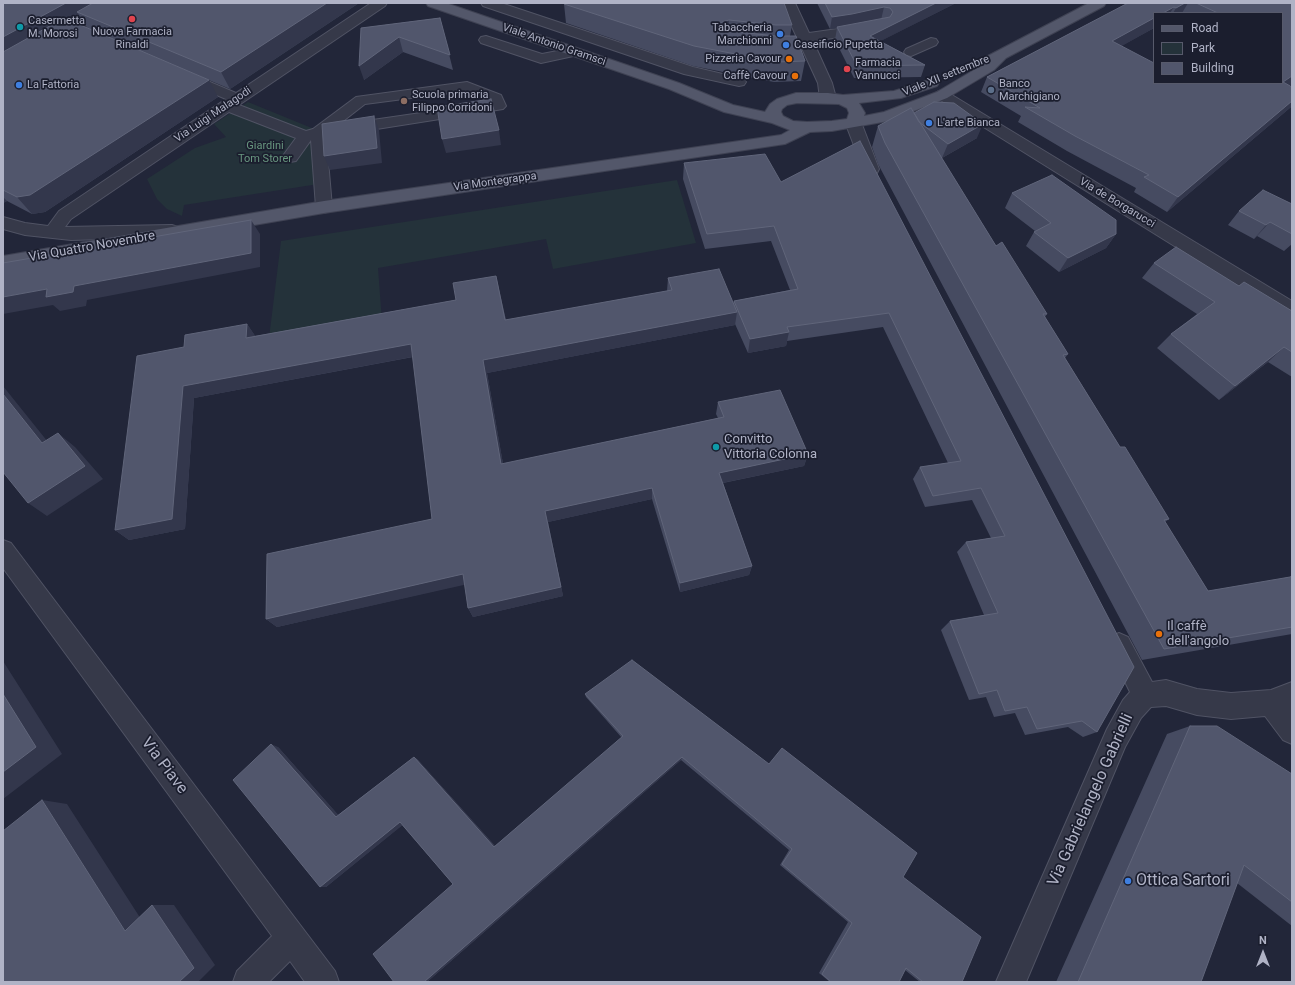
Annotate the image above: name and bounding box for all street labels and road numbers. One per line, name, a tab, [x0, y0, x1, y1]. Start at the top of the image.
street label: Viale Antonio Gramsci	[501, 21, 607, 69]
street label: Viale XII settembre	[901, 53, 991, 99]
street label: Via Luigi Malagodi	[172, 84, 254, 146]
street label: Via Montegrappa	[453, 170, 537, 194]
street label: Via de Borgarucci	[1077, 175, 1157, 231]
street label: Via Quattro Novembre	[28, 228, 156, 266]
street label: Via Gabrielangelo Gabrielli	[1044, 711, 1138, 889]
street label: Via Piave	[137, 734, 191, 798]

